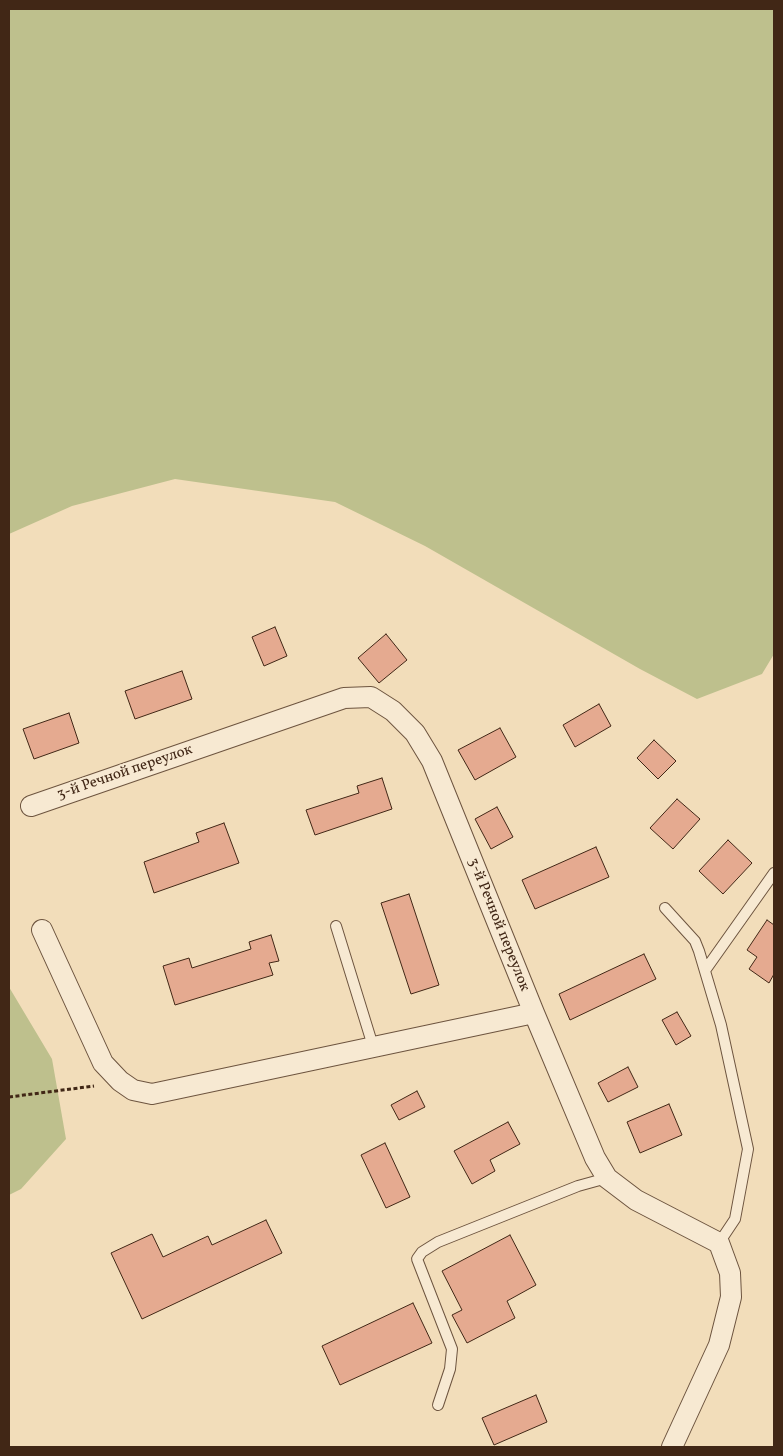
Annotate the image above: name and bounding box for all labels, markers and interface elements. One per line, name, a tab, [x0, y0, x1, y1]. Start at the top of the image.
street label: 3-й Речной переулок	[55, 741, 195, 805]
street label: 3-й Речной переулок	[463, 856, 533, 994]

